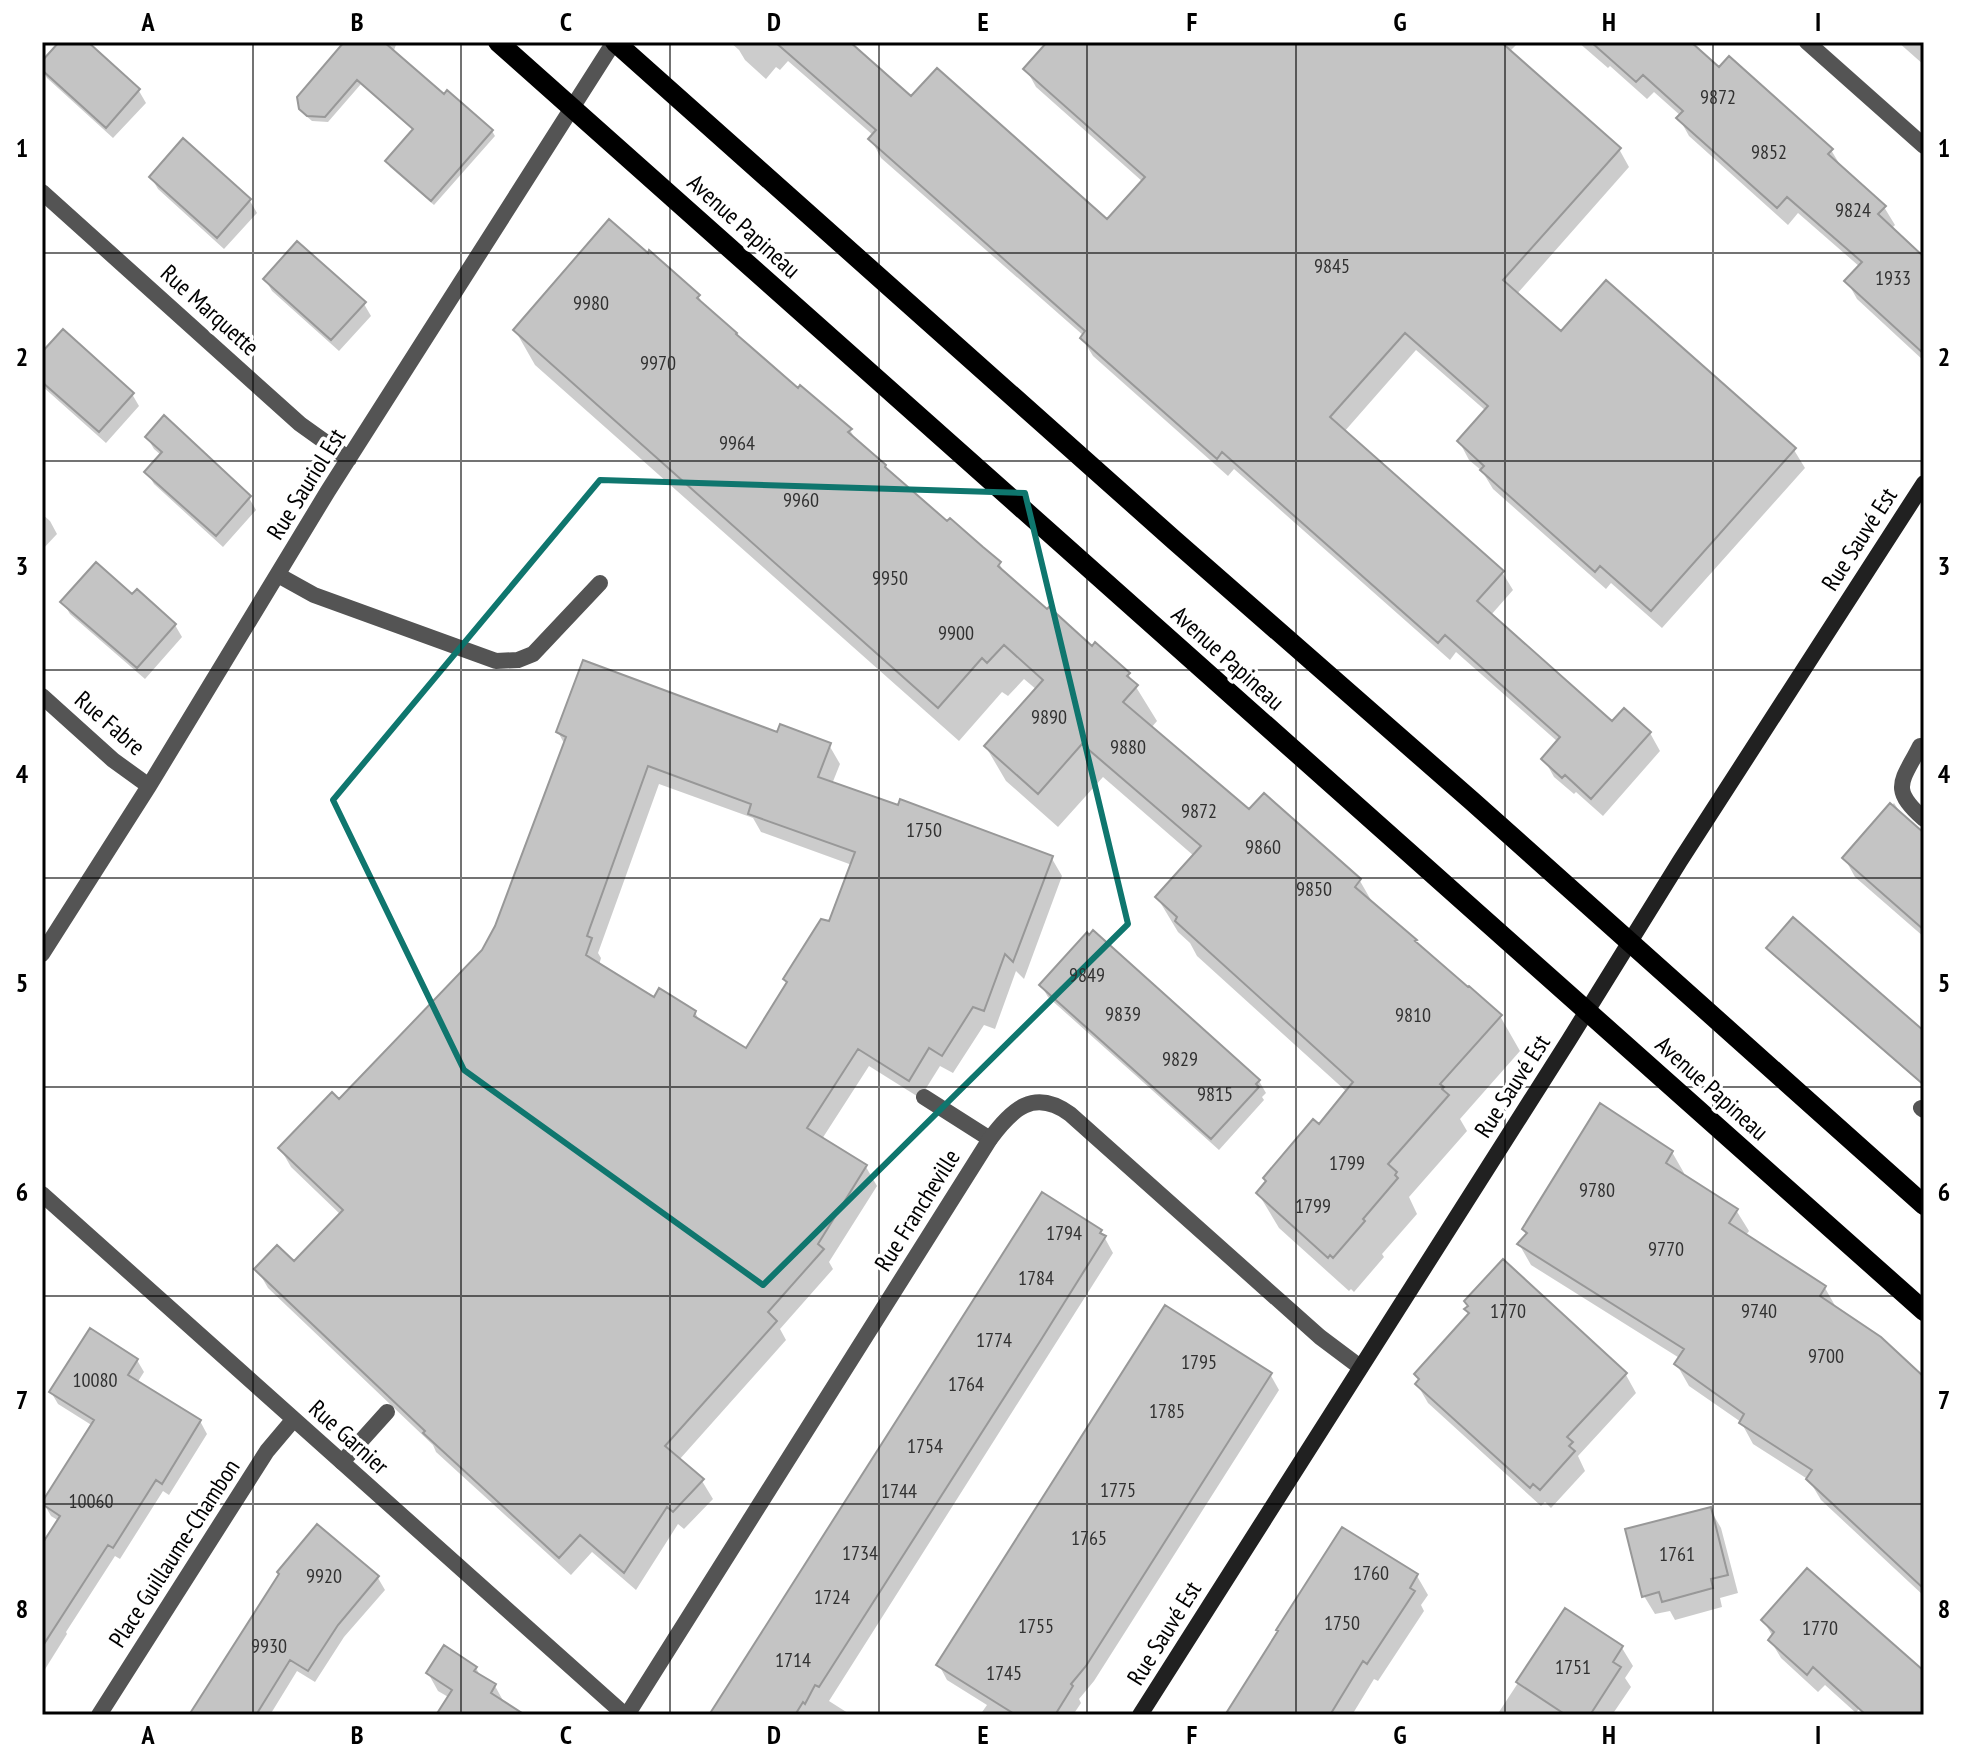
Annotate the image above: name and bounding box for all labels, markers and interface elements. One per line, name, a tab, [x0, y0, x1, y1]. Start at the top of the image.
text: A	[140, 5, 155, 38]
text: B	[351, 5, 364, 38]
text: C	[560, 5, 572, 38]
text: D	[767, 5, 781, 38]
text: E	[977, 5, 989, 38]
text: F	[1187, 5, 1198, 38]
text: G	[1393, 5, 1407, 38]
text: H	[1602, 5, 1616, 38]
text: I	[1815, 5, 1821, 38]
house number: 9872	[1700, 84, 1736, 110]
text: 1	[16, 131, 28, 164]
text: 1	[1938, 131, 1950, 164]
house number: 9852	[1751, 139, 1787, 165]
street label: Avenue Papineau	[681, 167, 807, 285]
house number: 9824	[1835, 197, 1871, 223]
house number: 9845	[1314, 253, 1350, 279]
street label: Rue Marquette	[154, 258, 266, 362]
house number: 1933	[1875, 265, 1911, 291]
house number: 9980	[573, 290, 609, 316]
text: 2	[16, 340, 28, 373]
text: 2	[1938, 340, 1950, 373]
house number: 9970	[640, 350, 676, 376]
street label: Rue Sauriol Est	[260, 422, 352, 545]
house number: 9964	[719, 430, 755, 456]
street label: Rue Sauvé Est	[1814, 481, 1904, 596]
house number: 9960	[783, 487, 819, 513]
text: 3	[16, 549, 28, 582]
text: 3	[1938, 549, 1950, 582]
house number: 9950	[872, 565, 908, 591]
street label: Avenue Papineau	[1165, 599, 1291, 717]
house number: 9900	[938, 620, 974, 646]
street label: Rue Fabre	[68, 684, 152, 762]
house number: 9890	[1031, 704, 1067, 730]
house number: 9880	[1110, 734, 1146, 760]
text: 4	[16, 757, 29, 790]
text: 4	[1938, 757, 1951, 790]
house number: 9872	[1181, 798, 1217, 824]
house number: 1750	[906, 817, 942, 843]
house number: 9860	[1245, 834, 1281, 860]
house number: 9850	[1296, 876, 1332, 902]
house number: 9849	[1069, 962, 1105, 988]
text: 5	[16, 966, 28, 999]
text: 5	[1938, 966, 1950, 999]
house number: 9839	[1105, 1001, 1141, 1027]
house number: 9810	[1395, 1002, 1431, 1028]
street label: Rue Sauvé Est	[1467, 1028, 1557, 1143]
street label: Avenue Papineau	[1649, 1029, 1775, 1147]
house number: 9829	[1162, 1046, 1198, 1072]
house number: 9815	[1197, 1081, 1233, 1107]
street label: Rue Francheville	[867, 1143, 967, 1277]
house number: 1799	[1329, 1150, 1365, 1176]
text: 6	[16, 1175, 28, 1208]
text: 6	[1938, 1175, 1950, 1208]
house number: 9780	[1579, 1177, 1615, 1203]
house number: 1799	[1295, 1193, 1331, 1219]
house number: 1794	[1046, 1220, 1082, 1246]
house number: 9770	[1648, 1236, 1684, 1262]
house number: 1784	[1018, 1265, 1054, 1291]
house number: 1770	[1490, 1298, 1526, 1324]
house number: 9740	[1741, 1298, 1777, 1324]
house number: 1774	[976, 1327, 1012, 1353]
house number: 9700	[1808, 1343, 1844, 1369]
house number: 1795	[1181, 1349, 1217, 1375]
house number: 10080	[73, 1367, 118, 1393]
house number: 1764	[948, 1371, 984, 1397]
text: 7	[16, 1383, 28, 1416]
text: 7	[1938, 1383, 1950, 1416]
street label: Rue Garnier	[303, 1393, 396, 1481]
house number: 1785	[1149, 1398, 1185, 1424]
house number: 1754	[907, 1433, 943, 1459]
street label: Place Guillaume-Chambon	[102, 1453, 246, 1653]
house number: 1775	[1100, 1477, 1136, 1503]
house number: 1744	[881, 1478, 917, 1504]
house number: 10060	[69, 1488, 114, 1514]
house number: 1765	[1071, 1525, 1107, 1551]
house number: 1734	[842, 1540, 878, 1566]
house number: 1761	[1659, 1541, 1695, 1567]
house number: 1760	[1353, 1560, 1389, 1586]
house number: 9920	[306, 1563, 342, 1589]
street label: Rue Sauvé Est	[1120, 1575, 1208, 1691]
house number: 1724	[814, 1584, 850, 1610]
text: 8	[16, 1592, 28, 1625]
text: 8	[1938, 1592, 1950, 1625]
house number: 1750	[1324, 1610, 1360, 1636]
house number: 1755	[1018, 1613, 1054, 1639]
house number: 1770	[1802, 1615, 1838, 1641]
house number: 9930	[251, 1633, 287, 1659]
house number: 1714	[775, 1647, 811, 1673]
house number: 1751	[1555, 1654, 1591, 1680]
house number: 1745	[986, 1660, 1022, 1686]
text: A	[140, 1718, 155, 1751]
text: B	[351, 1718, 364, 1751]
text: C	[560, 1718, 572, 1751]
text: D	[767, 1718, 781, 1751]
text: E	[977, 1718, 989, 1751]
text: F	[1187, 1718, 1198, 1751]
text: G	[1393, 1718, 1407, 1751]
text: H	[1602, 1718, 1616, 1751]
text: I	[1815, 1718, 1821, 1751]

